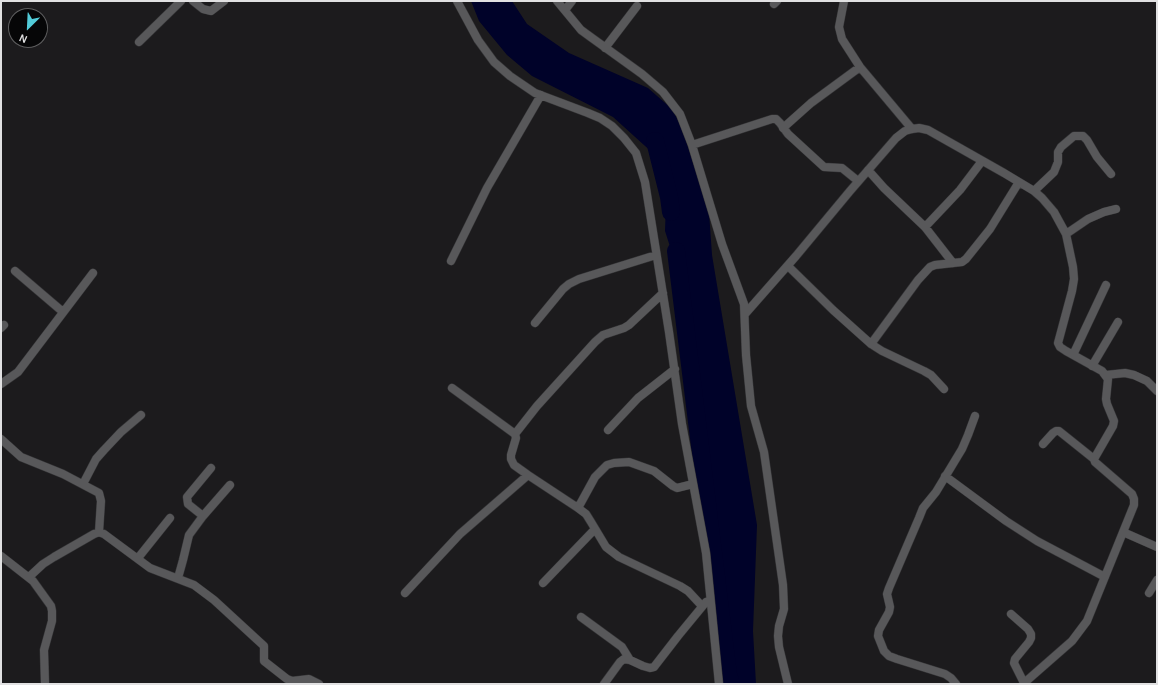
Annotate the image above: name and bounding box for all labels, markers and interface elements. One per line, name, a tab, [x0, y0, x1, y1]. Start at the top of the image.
north arrow	[8, 8, 48, 48]
text: N	[17, 31, 30, 46]

